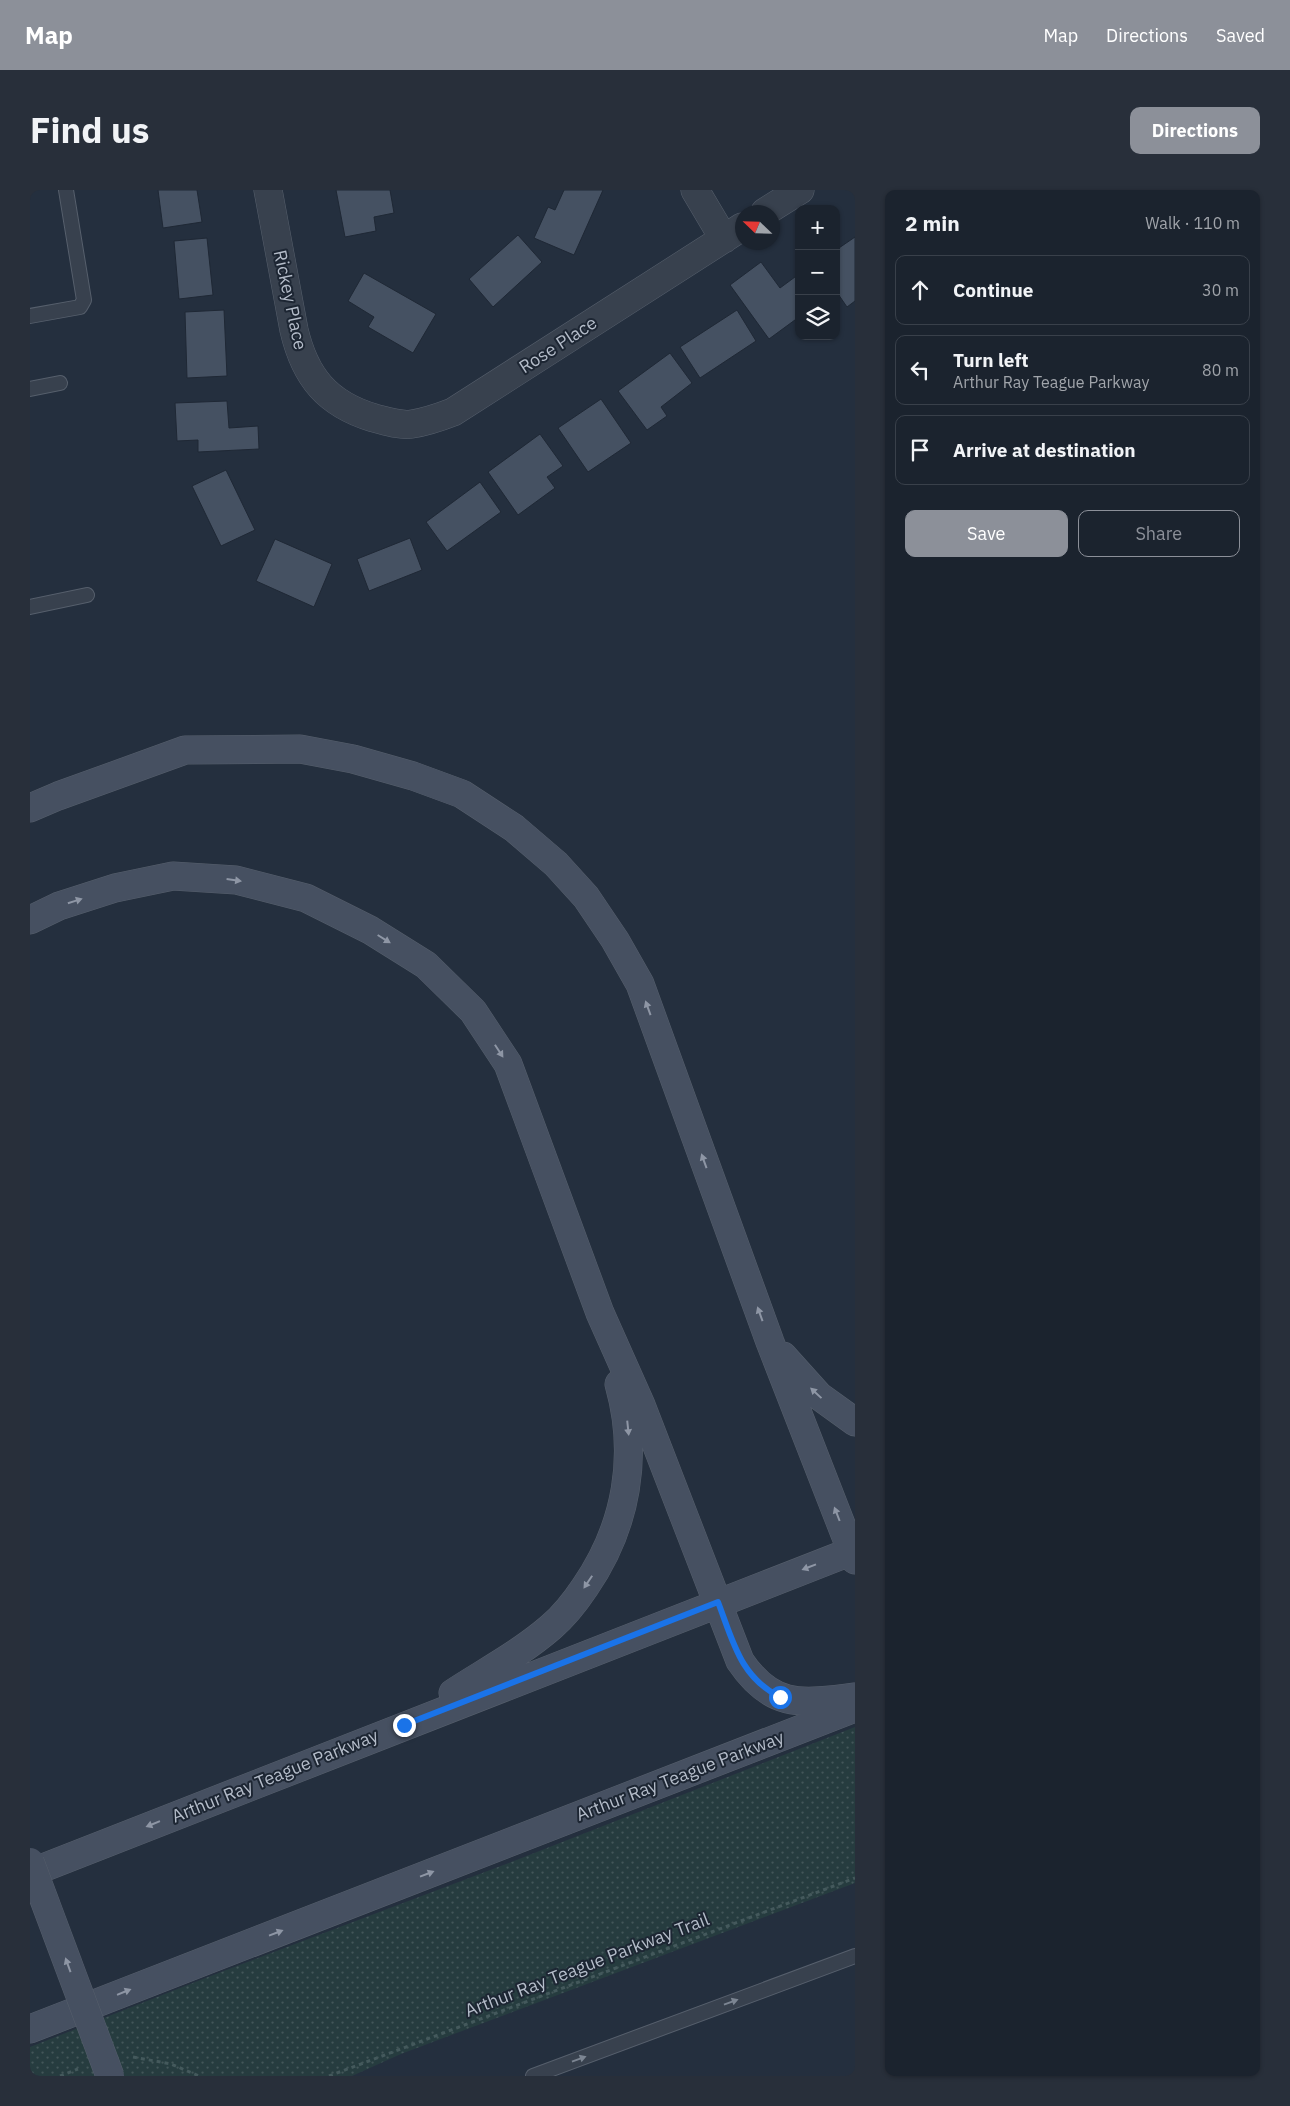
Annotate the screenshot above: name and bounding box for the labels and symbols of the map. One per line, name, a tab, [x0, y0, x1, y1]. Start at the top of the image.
north arrow	[735, 205, 780, 250]
street label: Rickey Place	[269, 248, 312, 352]
street label: Rose Place	[514, 311, 601, 378]
one-way arrow	[226, 877, 242, 885]
one-way arrow	[68, 897, 83, 905]
one-way arrow	[378, 934, 391, 944]
one-way arrow	[644, 1001, 651, 1016]
one-way arrow	[494, 1044, 504, 1057]
one-way arrow	[700, 1153, 708, 1168]
one-way arrow	[756, 1306, 763, 1321]
one-way arrow	[811, 1387, 823, 1399]
one-way arrow	[624, 1420, 632, 1436]
one-way arrow	[833, 1507, 841, 1521]
one-way arrow	[802, 1564, 817, 1571]
one-way arrow	[583, 1575, 593, 1589]
route start	[769, 1686, 792, 1709]
route end	[393, 1714, 416, 1737]
street label: Arthur Ray Teague Parkway	[168, 1723, 382, 1828]
street label: Arthur Ray Teague Parkway	[573, 1725, 787, 1826]
one-way arrow	[145, 1820, 160, 1828]
one-way arrow	[420, 1870, 435, 1878]
street label: Arthur Ray Teague Parkway Trail	[461, 1907, 712, 2022]
one-way arrow	[268, 1929, 283, 1936]
one-way arrow	[64, 1957, 71, 1972]
one-way arrow	[117, 1988, 132, 1996]
one-way arrow	[724, 1998, 739, 2006]
one-way arrow	[571, 2055, 586, 2062]

